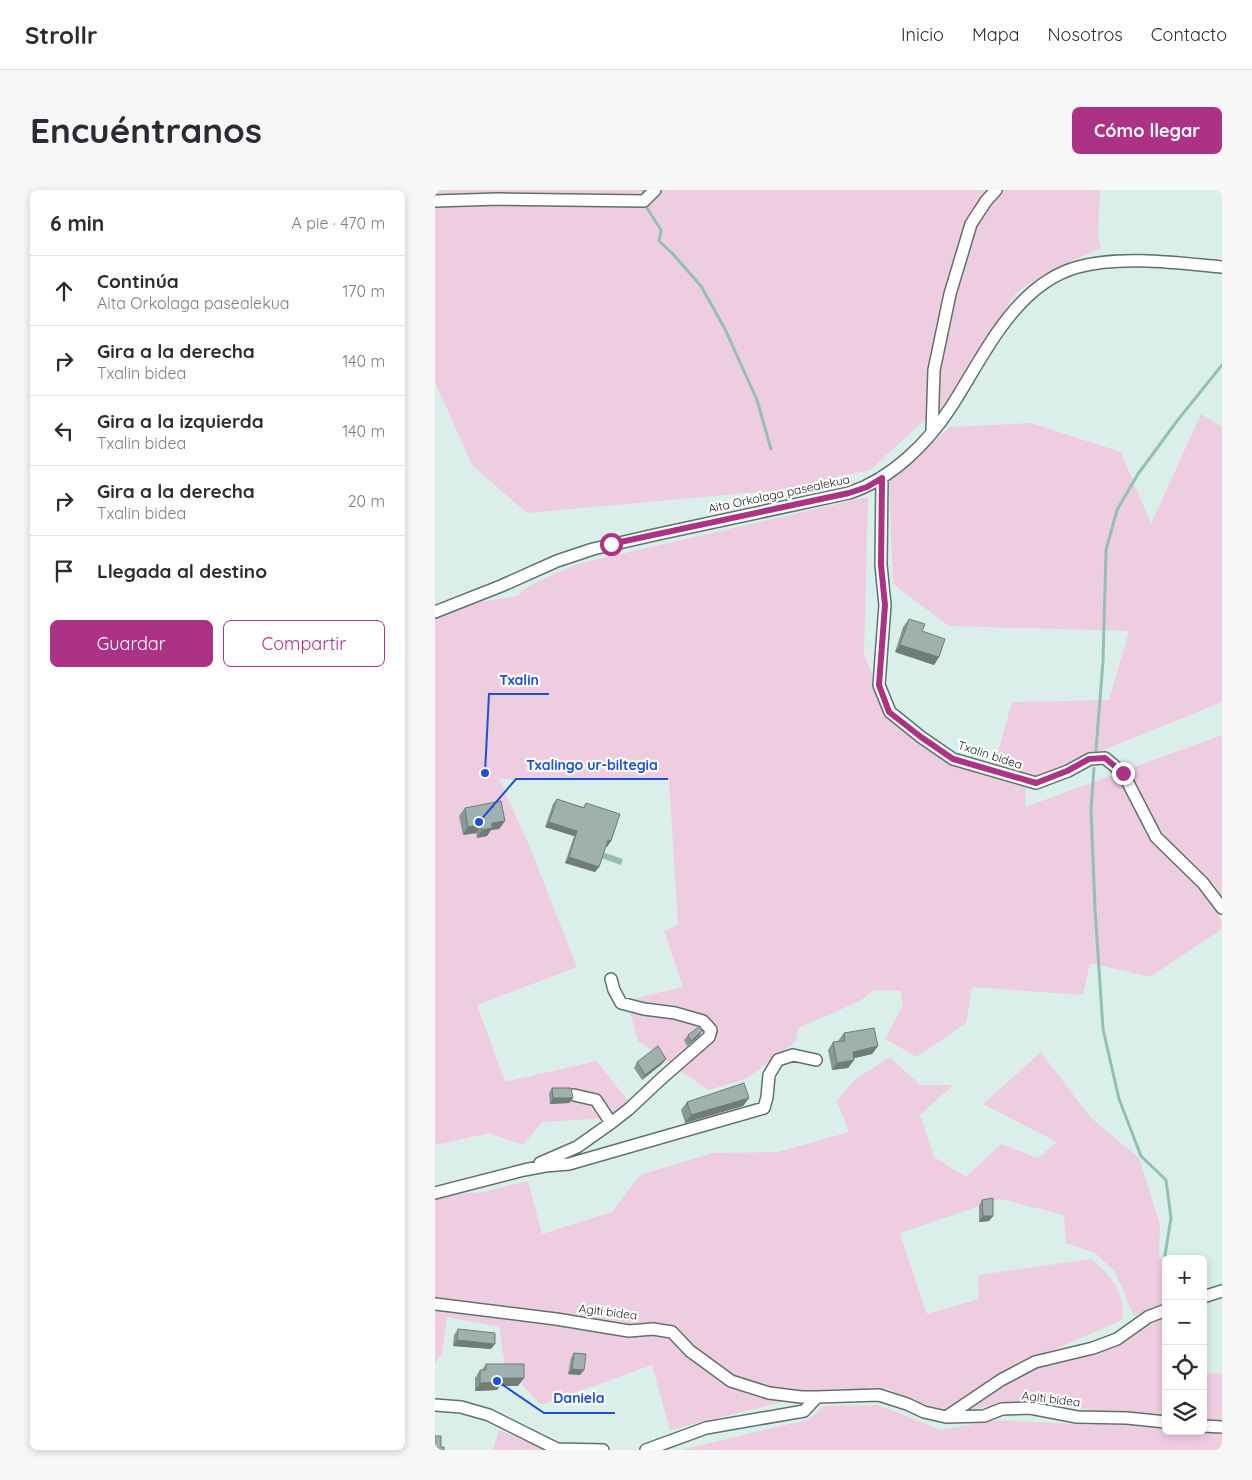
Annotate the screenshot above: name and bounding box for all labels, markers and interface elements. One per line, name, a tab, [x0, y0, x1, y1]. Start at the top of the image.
text: Strollr	[25, 20, 97, 50]
text: Inicio	[901, 23, 944, 46]
text: Mapa	[972, 23, 1020, 46]
text: Nosotros	[1048, 23, 1123, 46]
text: Contacto	[1151, 23, 1227, 46]
button: Cómo llegar	[1072, 107, 1222, 154]
text: Encuéntranos	[30, 108, 262, 152]
text: 6 min	[50, 210, 104, 236]
text: A pie · 470 m	[292, 213, 385, 233]
text: Continúa	[97, 269, 179, 293]
icon: ahead	[50, 277, 78, 305]
text: 170 m	[342, 281, 385, 301]
text: Aita Orkolaga pasealekua	[97, 293, 289, 313]
text: Gira a la derecha	[97, 339, 255, 363]
icon: right	[50, 347, 78, 375]
text: 140 m	[342, 351, 385, 371]
text: Txalin bidea	[97, 363, 186, 383]
text: Gira a la izquierda	[97, 409, 264, 433]
icon: left	[50, 417, 78, 445]
text: 140 m	[342, 421, 385, 441]
text: Txalin bidea	[97, 433, 186, 453]
street label: Aita Orkolaga pasealekua	[707, 471, 851, 516]
text: Gira a la derecha	[97, 479, 255, 503]
icon: right	[50, 487, 78, 515]
text: 20 m	[348, 491, 385, 511]
text: Txalin bidea	[97, 503, 186, 523]
route start	[600, 533, 623, 556]
icon: arrive	[50, 557, 78, 585]
text: Llegada al destino	[97, 559, 267, 583]
button: Guardar	[50, 620, 213, 667]
button: Compartir	[223, 620, 385, 667]
callout: Txalin	[489, 665, 549, 694]
text: Txalin	[499, 671, 539, 689]
street label: Txalin bidea	[956, 737, 1024, 772]
callout: Txalingo ur-biltegia	[516, 750, 668, 779]
text: Txalingo ur-biltegia	[526, 756, 658, 774]
route end	[1112, 762, 1135, 785]
map controls	[1162, 1255, 1207, 1435]
button: +	[1162, 1255, 1207, 1300]
street label: Agiti bidea	[578, 1300, 638, 1323]
button: −	[1162, 1300, 1207, 1345]
button: locate	[1162, 1345, 1207, 1390]
callout: Daniela	[544, 1384, 615, 1413]
street label: Agiti bidea	[1021, 1387, 1081, 1410]
text: Daniela	[553, 1389, 605, 1407]
button: layers	[1162, 1390, 1207, 1435]

